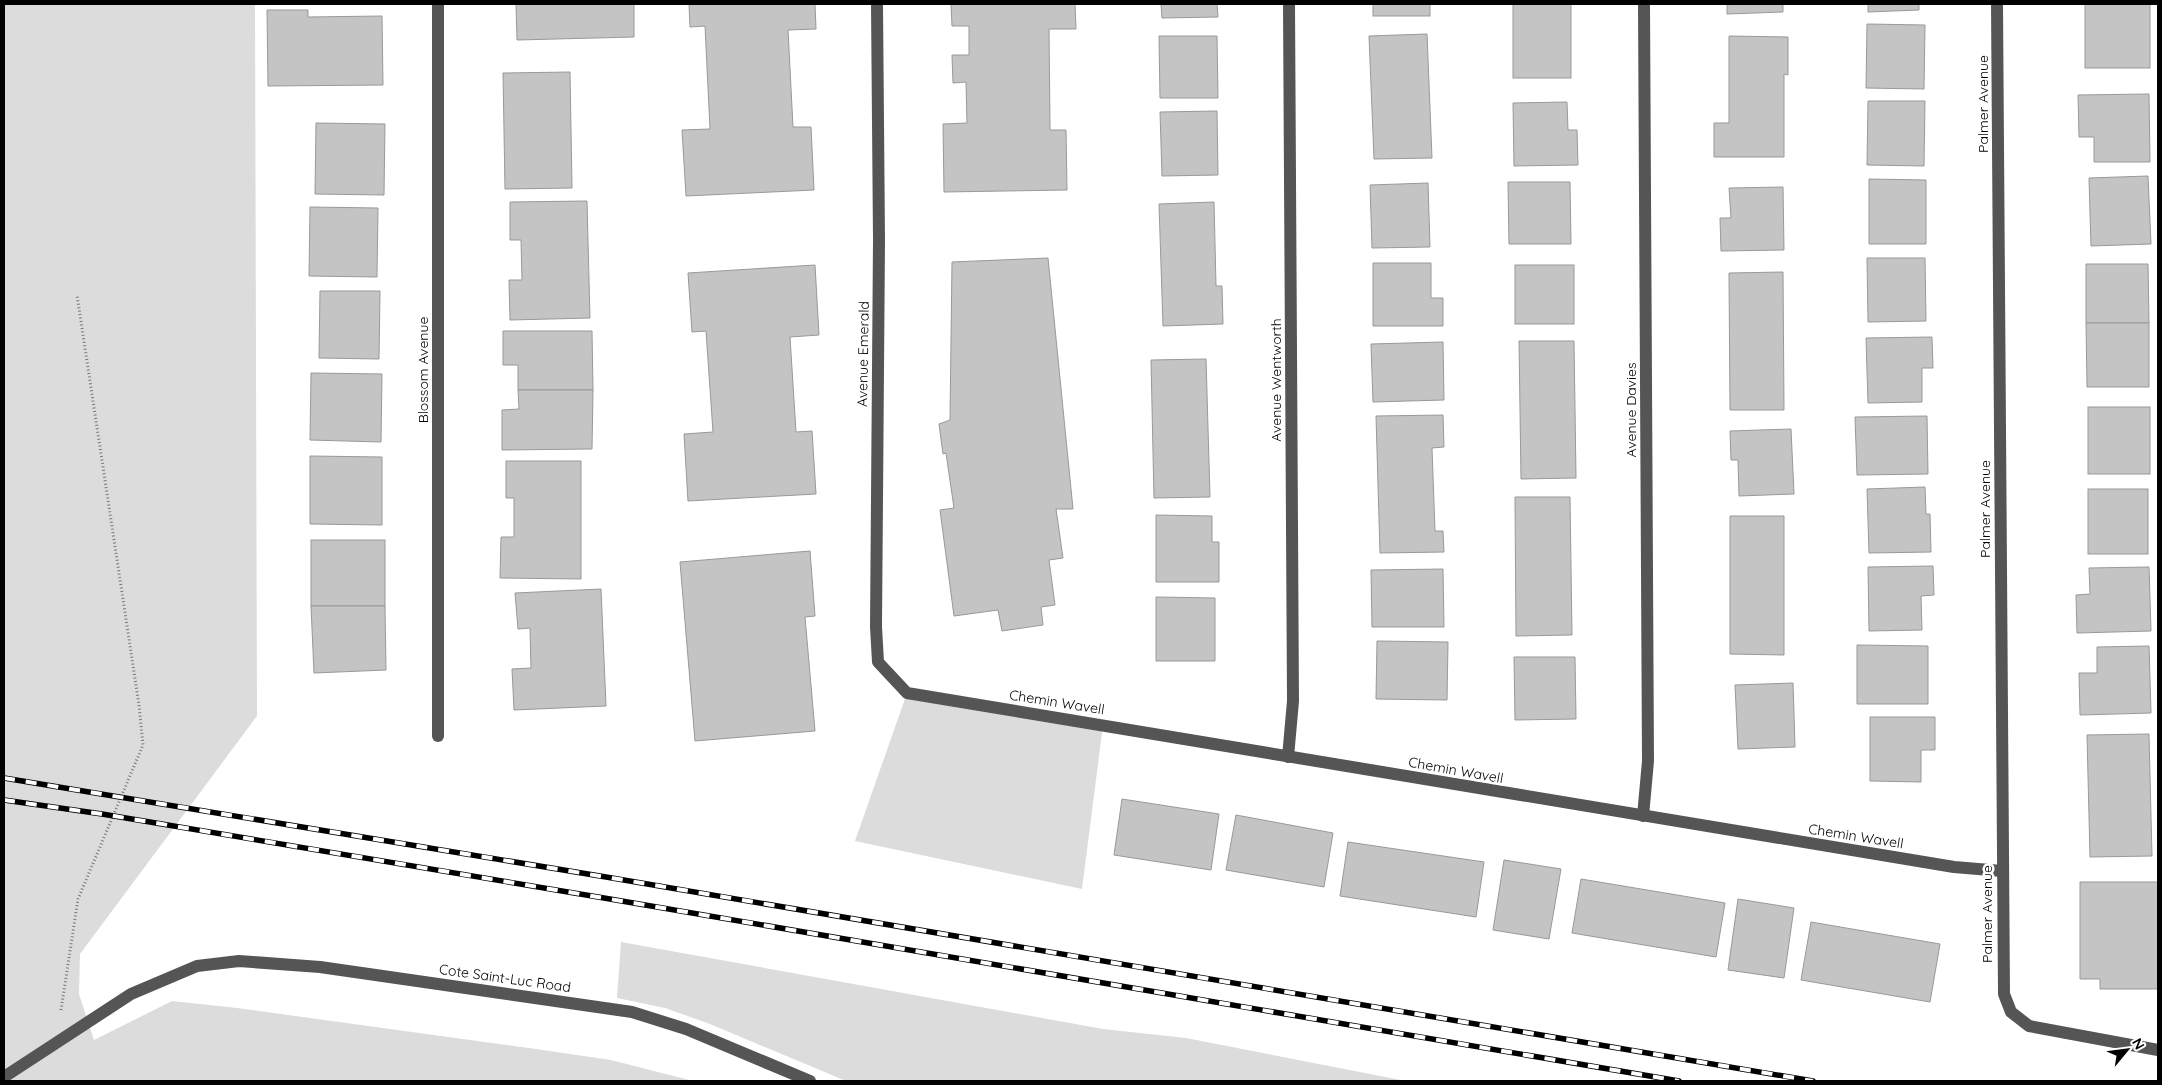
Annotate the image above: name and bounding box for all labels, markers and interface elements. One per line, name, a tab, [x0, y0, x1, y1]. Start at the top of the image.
street label: Palmer Avenue	[1974, 55, 1992, 153]
street label: Avenue Emerald	[853, 301, 873, 407]
street label: Blossom Avenue	[414, 317, 432, 423]
street label: Avenue Wentworth	[1267, 318, 1285, 442]
street label: Avenue Davies	[1622, 363, 1640, 457]
street label: Palmer Avenue	[1976, 460, 1994, 558]
street label: Chemin Wavell	[1008, 686, 1106, 718]
street label: Chemin Wavell	[1407, 753, 1505, 787]
street label: Chemin Wavell	[1807, 820, 1905, 852]
street label: Palmer Avenue	[1978, 865, 1996, 963]
street label: Cote Saint-Luc Road	[438, 960, 572, 996]
north arrow	[2102, 1025, 2152, 1075]
text: N	[2128, 1035, 2149, 1053]

